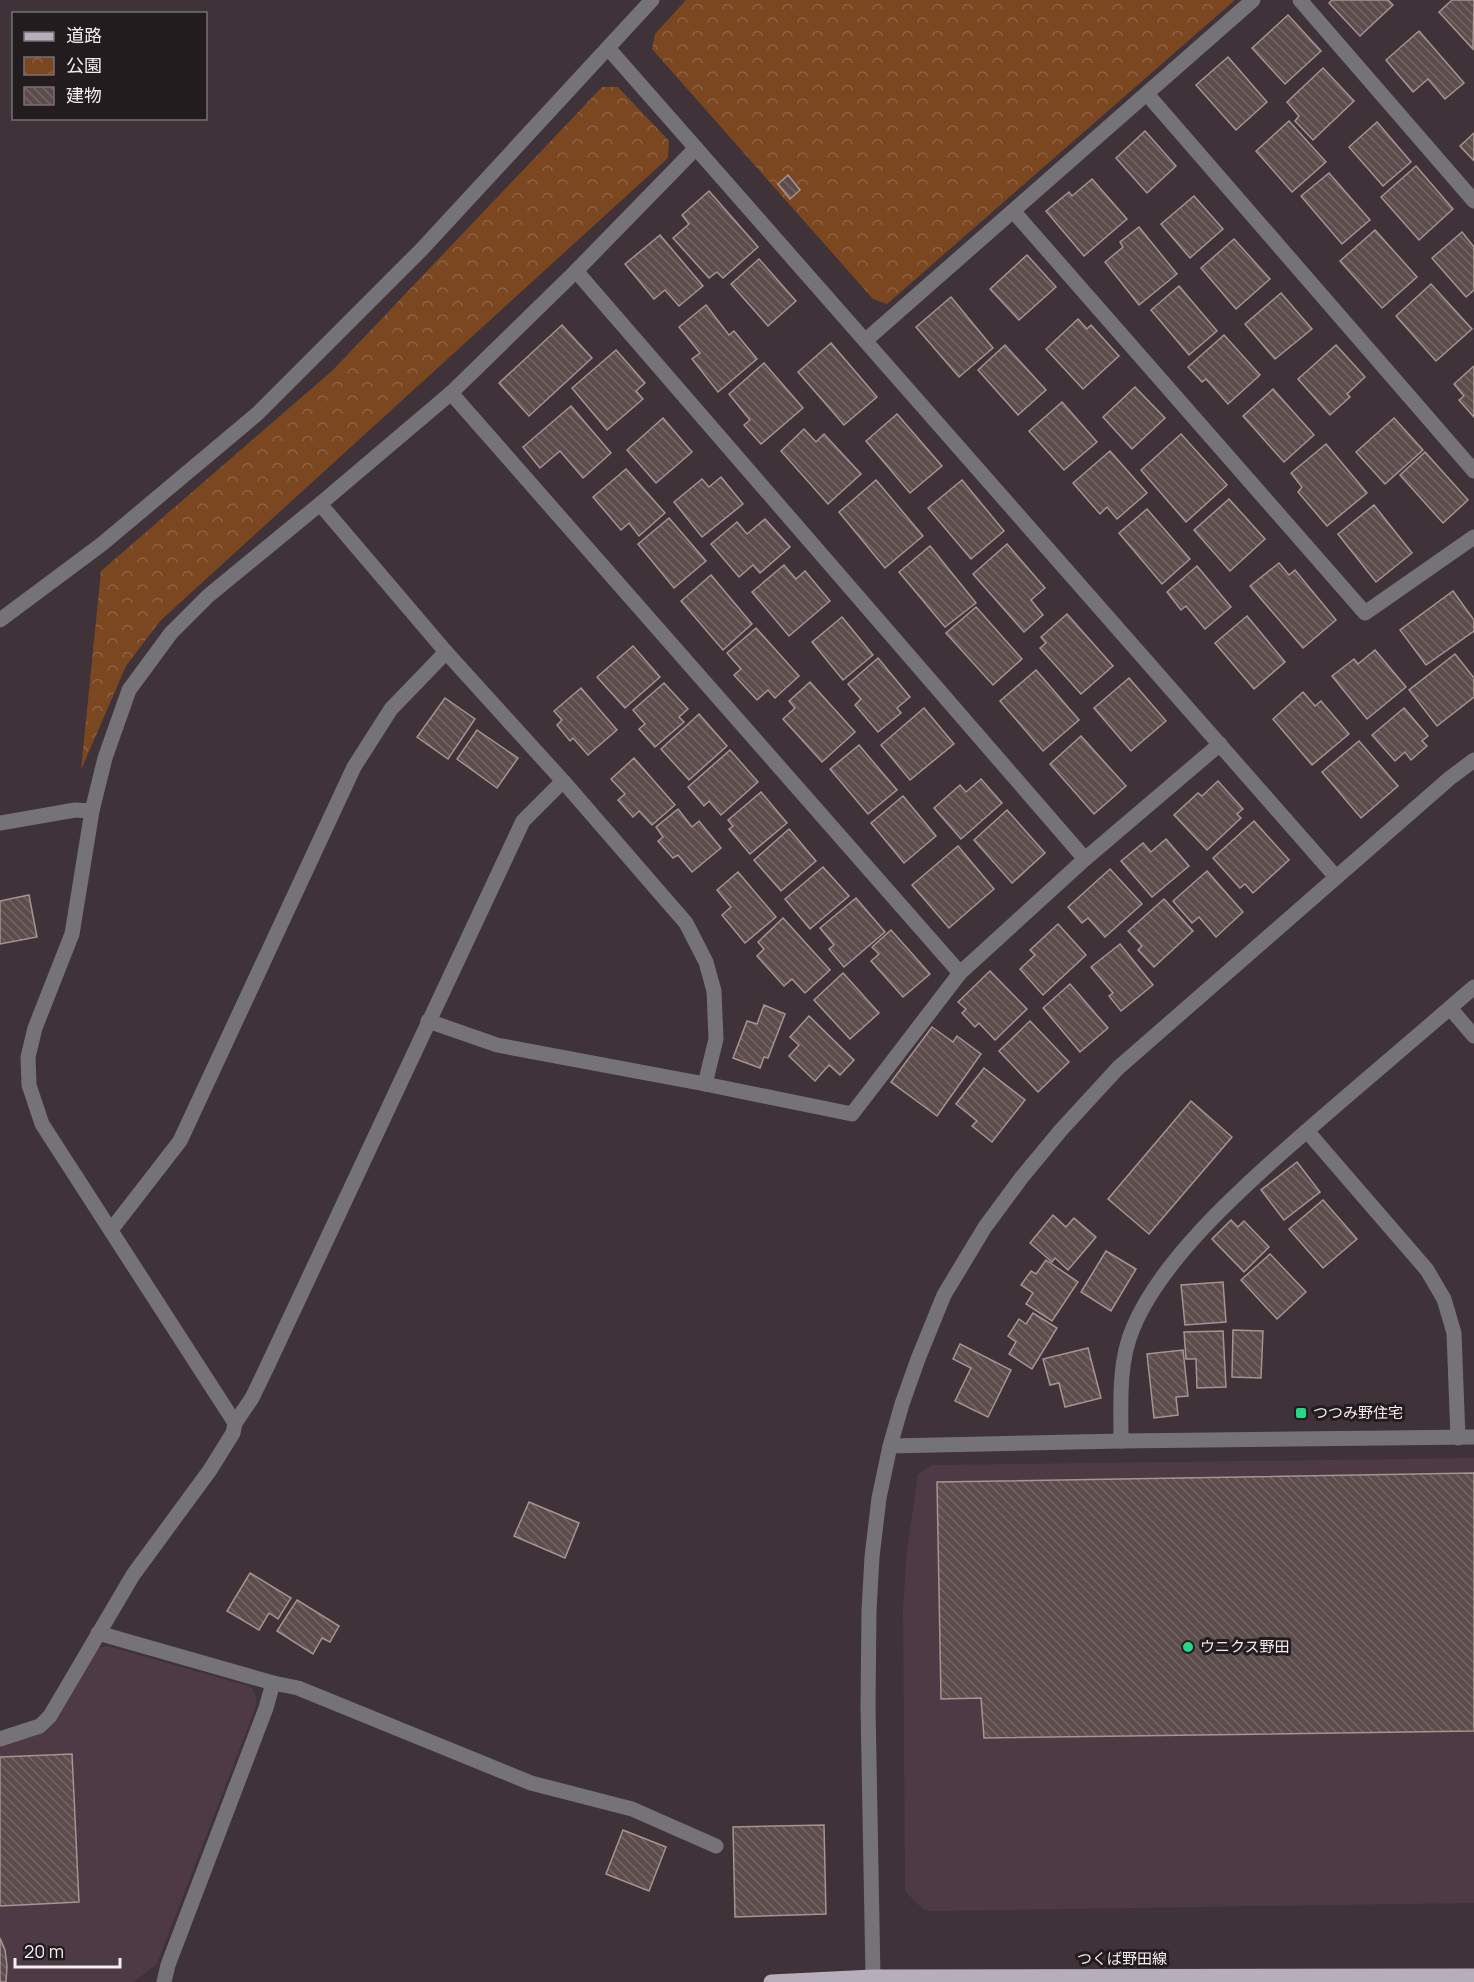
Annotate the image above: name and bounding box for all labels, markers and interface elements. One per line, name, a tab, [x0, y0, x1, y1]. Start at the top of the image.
legend	[12, 12, 207, 120]
text: 道路	[66, 23, 102, 47]
text: 公園	[66, 53, 102, 77]
text: 建物	[66, 83, 102, 107]
place label: つつみ野住宅	[1313, 1402, 1403, 1423]
marker: つつみ野住宅	[1294, 1406, 1308, 1420]
place label: ウニクス野田	[1200, 1636, 1290, 1657]
marker: ウニクス野田	[1181, 1640, 1195, 1654]
scale bar	[15, 1931, 120, 1969]
text: 20 m	[24, 1939, 64, 1963]
street label: つくば野田線	[1077, 1948, 1167, 1969]

